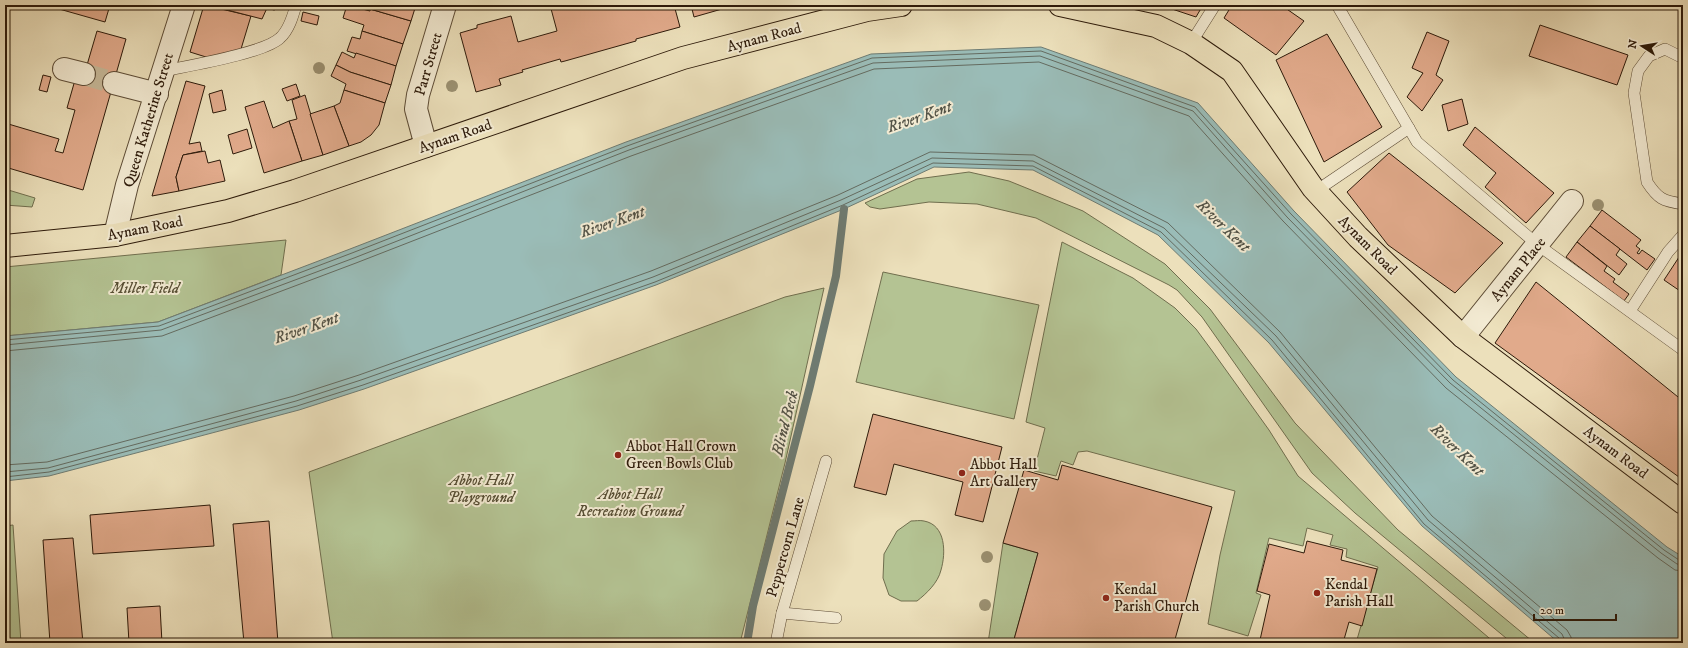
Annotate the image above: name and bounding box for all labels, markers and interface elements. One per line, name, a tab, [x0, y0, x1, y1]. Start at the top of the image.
street label: Aynam Road	[725, 18, 804, 57]
north arrow	[1622, 26, 1662, 66]
street label: Parr Street	[410, 30, 447, 98]
text: N	[1625, 38, 1641, 50]
street label: Queen Katherine Street	[119, 50, 178, 190]
water label: River Kent	[884, 96, 955, 138]
street label: Aynam Road	[416, 115, 495, 158]
water label: River Kent	[1192, 195, 1255, 257]
water label: River Kent	[577, 201, 648, 243]
street label: Aynam Road	[106, 212, 185, 245]
street label: Aynam Road	[1334, 212, 1402, 279]
street label: Aynam Place	[1487, 233, 1550, 305]
park label: Miller Field	[110, 279, 182, 298]
water label: River Kent	[271, 307, 342, 349]
water label: Blind Beck	[767, 388, 803, 459]
water label: River Kent	[1426, 419, 1489, 481]
street label: Aynam Road	[1580, 422, 1652, 483]
place label: Abbot Hall Crown Green Bowls Club	[626, 437, 736, 473]
marker: Abbot Hall Crown Green Bowls Club	[613, 450, 623, 460]
place label: Abbot Hall Art Gallery	[970, 455, 1039, 491]
marker: Abbot Hall Art Gallery	[957, 468, 967, 478]
park label: Abbot Hall Playground	[447, 471, 517, 507]
park label: Abbot Hall Recreation Ground	[576, 485, 686, 521]
street label: Peppercorn Lane	[762, 495, 809, 599]
place label: Kendal Parish Hall	[1325, 575, 1394, 611]
place label: Kendal Parish Church	[1114, 580, 1200, 616]
marker: Kendal Parish Hall	[1312, 588, 1322, 598]
marker: Kendal Parish Church	[1101, 593, 1111, 603]
scale bar	[1534, 596, 1616, 622]
text: 20 m	[1540, 603, 1564, 618]

